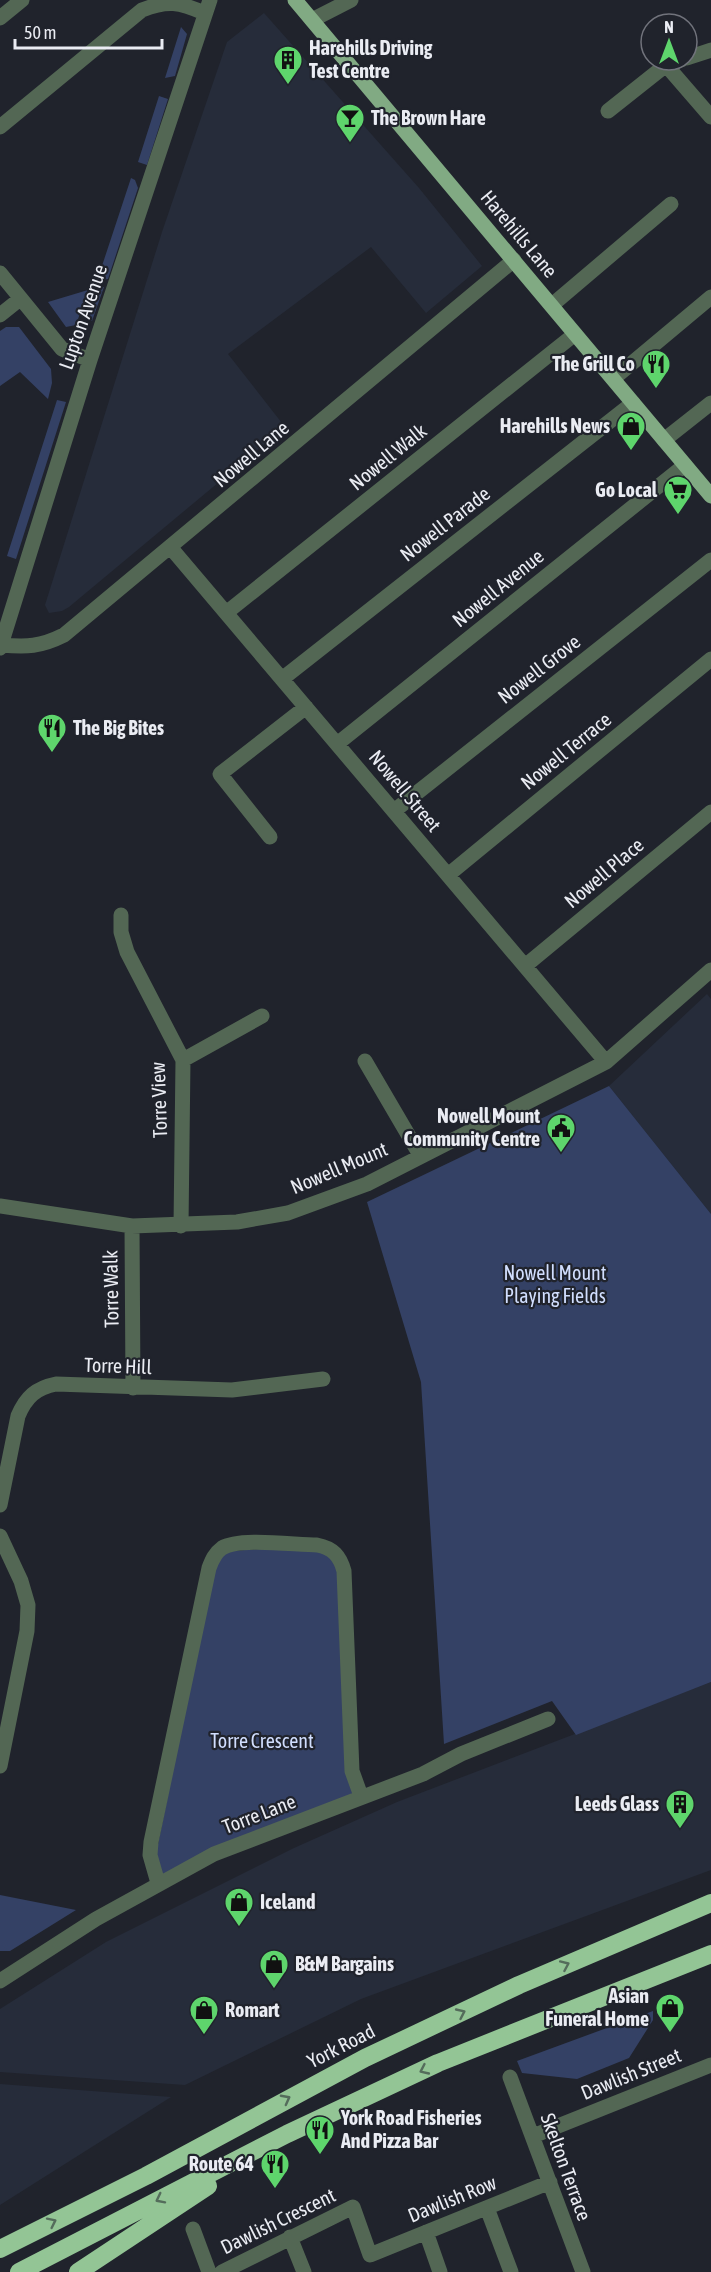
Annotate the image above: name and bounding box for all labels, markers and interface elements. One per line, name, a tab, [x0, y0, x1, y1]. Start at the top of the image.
scale bar	[15, 12, 162, 50]
north arrow	[639, 12, 699, 72]
text: N	[664, 18, 674, 36]
text: 50 m	[24, 22, 56, 43]
place label: Harehills Driving Test Centre	[309, 36, 433, 82]
building icon: Harehills Driving Test Centre	[272, 44, 304, 86]
bar icon: The Brown Hare	[334, 102, 366, 144]
place label: The Brown Hare	[371, 106, 486, 129]
street label: Harehills Lane	[476, 186, 562, 282]
street label: Lupton Avenue	[54, 261, 111, 372]
restaurant icon: The Grill Co	[640, 348, 672, 390]
place label: The Grill Co	[552, 352, 635, 375]
shop icon: Harehills News	[615, 410, 647, 452]
place label: Harehills News	[500, 414, 610, 437]
street label: Nowell Lane	[208, 416, 293, 492]
street label: Nowell Walk	[345, 418, 431, 495]
supermarket icon: Go Local	[662, 474, 694, 516]
place label: Go Local	[595, 478, 658, 501]
street label: Nowell Parade	[395, 482, 494, 566]
street label: Nowell Avenue	[447, 544, 548, 631]
street label: Nowell Grove	[493, 629, 584, 708]
street label: Nowell Terrace	[516, 707, 615, 794]
restaurant icon: The Big Bites	[36, 712, 68, 754]
place label: The Big Bites	[73, 716, 164, 739]
street label: Nowell Street	[365, 745, 446, 836]
street label: Nowell Place	[559, 833, 648, 912]
street label: Torre View	[146, 1062, 171, 1138]
place label: Nowell Mount Community Centre	[404, 1104, 540, 1150]
public building icon: Nowell Mount Community Centre	[545, 1112, 577, 1154]
street label: Nowell Mount	[287, 1137, 391, 1198]
street label: Torre Walk	[98, 1250, 123, 1328]
park label: Nowell Mount Playing Fields	[503, 1261, 607, 1307]
street label: Torre Hill	[84, 1353, 153, 1378]
park label: Torre Crescent	[210, 1729, 314, 1752]
building icon: Leeds Glass	[664, 1788, 696, 1830]
street label: Torre Lane	[219, 1789, 299, 1838]
place label: Leeds Glass	[575, 1792, 659, 1815]
shop icon: Iceland	[223, 1886, 255, 1928]
place label: Iceland	[260, 1890, 315, 1913]
shop icon: B&M Bargains	[258, 1948, 290, 1990]
place label: B&M Bargains	[295, 1952, 394, 1975]
one-way arrow	[558, 1960, 569, 1972]
place label: Asian Funeral Home	[545, 1984, 649, 2030]
shop icon: Asian Funeral Home	[654, 1992, 686, 2034]
shop icon: Romart	[188, 1994, 220, 2036]
place label: Romart	[225, 1998, 280, 2021]
one-way arrow	[455, 2008, 466, 2020]
street label: York Road	[303, 2019, 378, 2072]
street label: Dawlish Street	[577, 2043, 684, 2104]
one-way arrow	[420, 2062, 431, 2074]
one-way arrow	[280, 2095, 291, 2106]
place label: York Road Fisheries And Pizza Bar	[340, 2106, 482, 2152]
street label: Skelton Terrace	[536, 2110, 597, 2224]
restaurant icon: York Road Fisheries And Pizza Bar	[304, 2114, 336, 2156]
restaurant icon: Route 64	[259, 2148, 291, 2190]
place label: Route 64	[189, 2152, 254, 2175]
street label: Dawlish Row	[404, 2170, 499, 2227]
street label: Dawlish Crescent	[217, 2183, 339, 2258]
one-way arrow	[156, 2192, 166, 2203]
one-way arrow	[46, 2218, 57, 2230]

